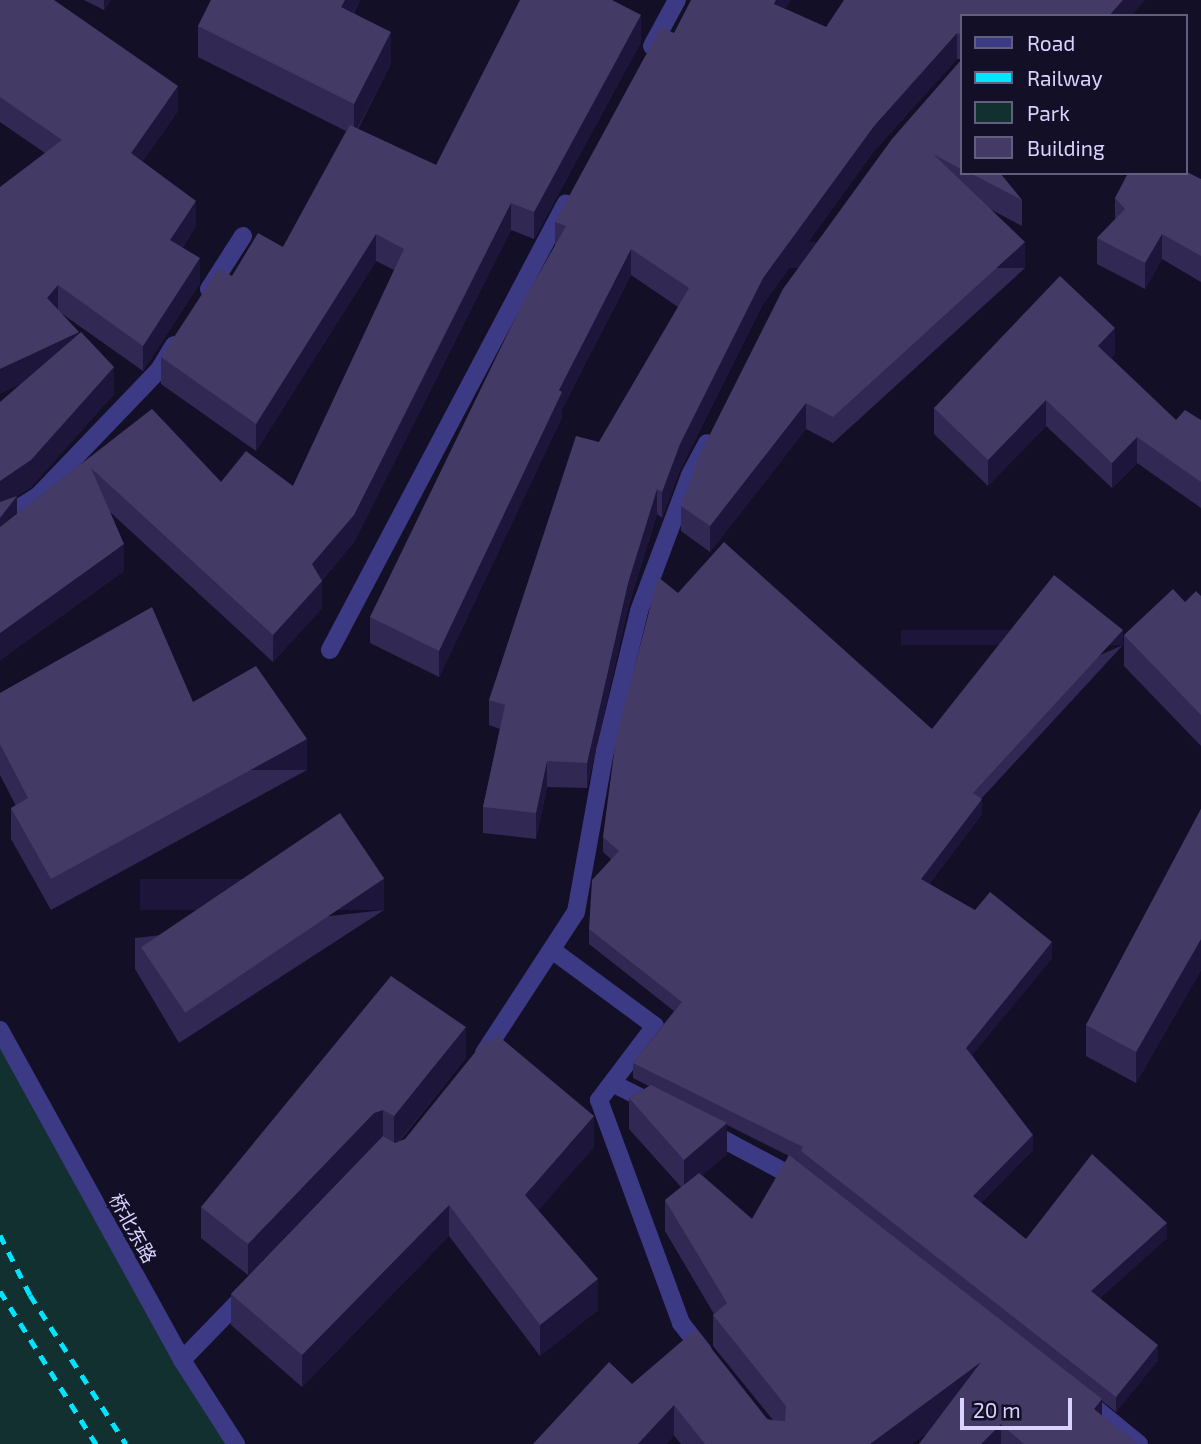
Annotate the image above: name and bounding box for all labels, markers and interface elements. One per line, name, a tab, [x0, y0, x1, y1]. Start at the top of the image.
legend	[960, 14, 1187, 175]
text: Road	[1027, 30, 1075, 55]
text: Railway	[1027, 65, 1103, 90]
text: Park	[1027, 100, 1070, 125]
text: Building	[1027, 135, 1105, 160]
street label: 桥北东路	[105, 1189, 161, 1267]
scale bar	[963, 1384, 1075, 1428]
text: 20 m	[973, 1397, 1021, 1422]

